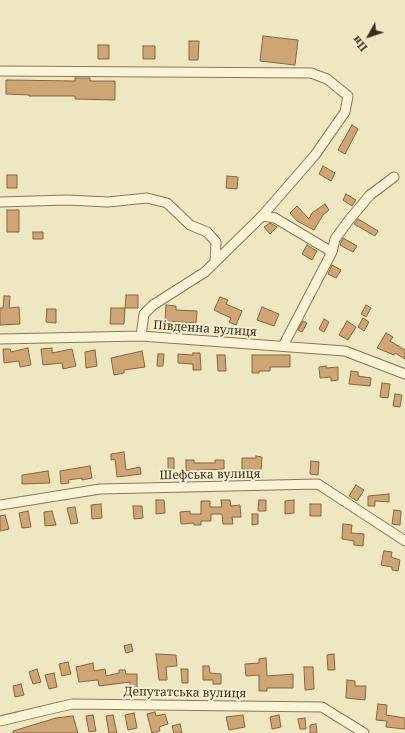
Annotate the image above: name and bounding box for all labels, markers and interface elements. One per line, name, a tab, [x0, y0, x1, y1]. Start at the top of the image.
north arrow	[349, 16, 389, 56]
text: Пн	[348, 33, 370, 55]
street label: Південна вулиця	[153, 318, 257, 340]
street label: Шефська вулиця	[159, 467, 261, 483]
street label: Депутатська вулиця	[124, 685, 246, 701]

